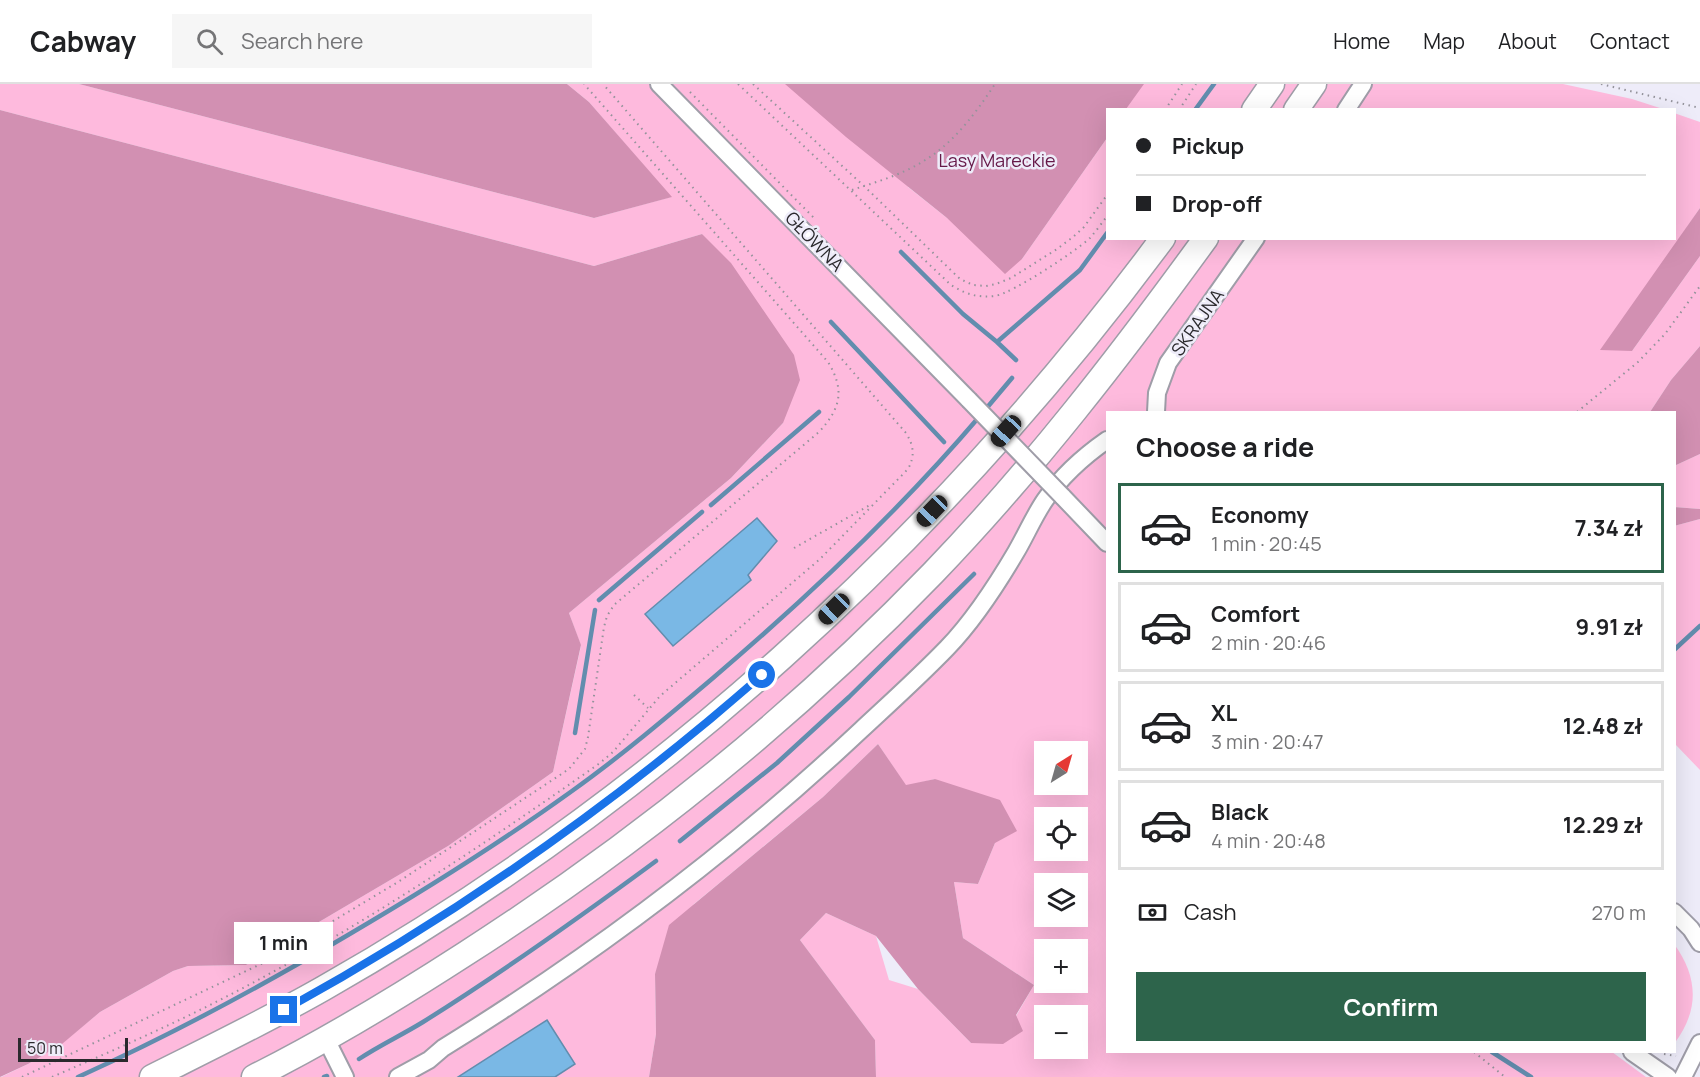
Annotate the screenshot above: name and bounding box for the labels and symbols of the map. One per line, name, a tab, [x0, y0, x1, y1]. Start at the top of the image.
park label: Lasy Mareckie	[939, 148, 1055, 172]
street label: GŁÓWNA	[780, 206, 850, 277]
street label: SKRAJNA	[1165, 283, 1229, 360]
car	[987, 412, 1025, 450]
car	[913, 492, 951, 530]
car	[815, 590, 853, 628]
route start	[748, 661, 775, 688]
north arrow	[1034, 741, 1088, 795]
callout: 1 min	[234, 923, 334, 965]
route end	[270, 996, 297, 1023]
scale bar	[18, 1035, 128, 1062]

